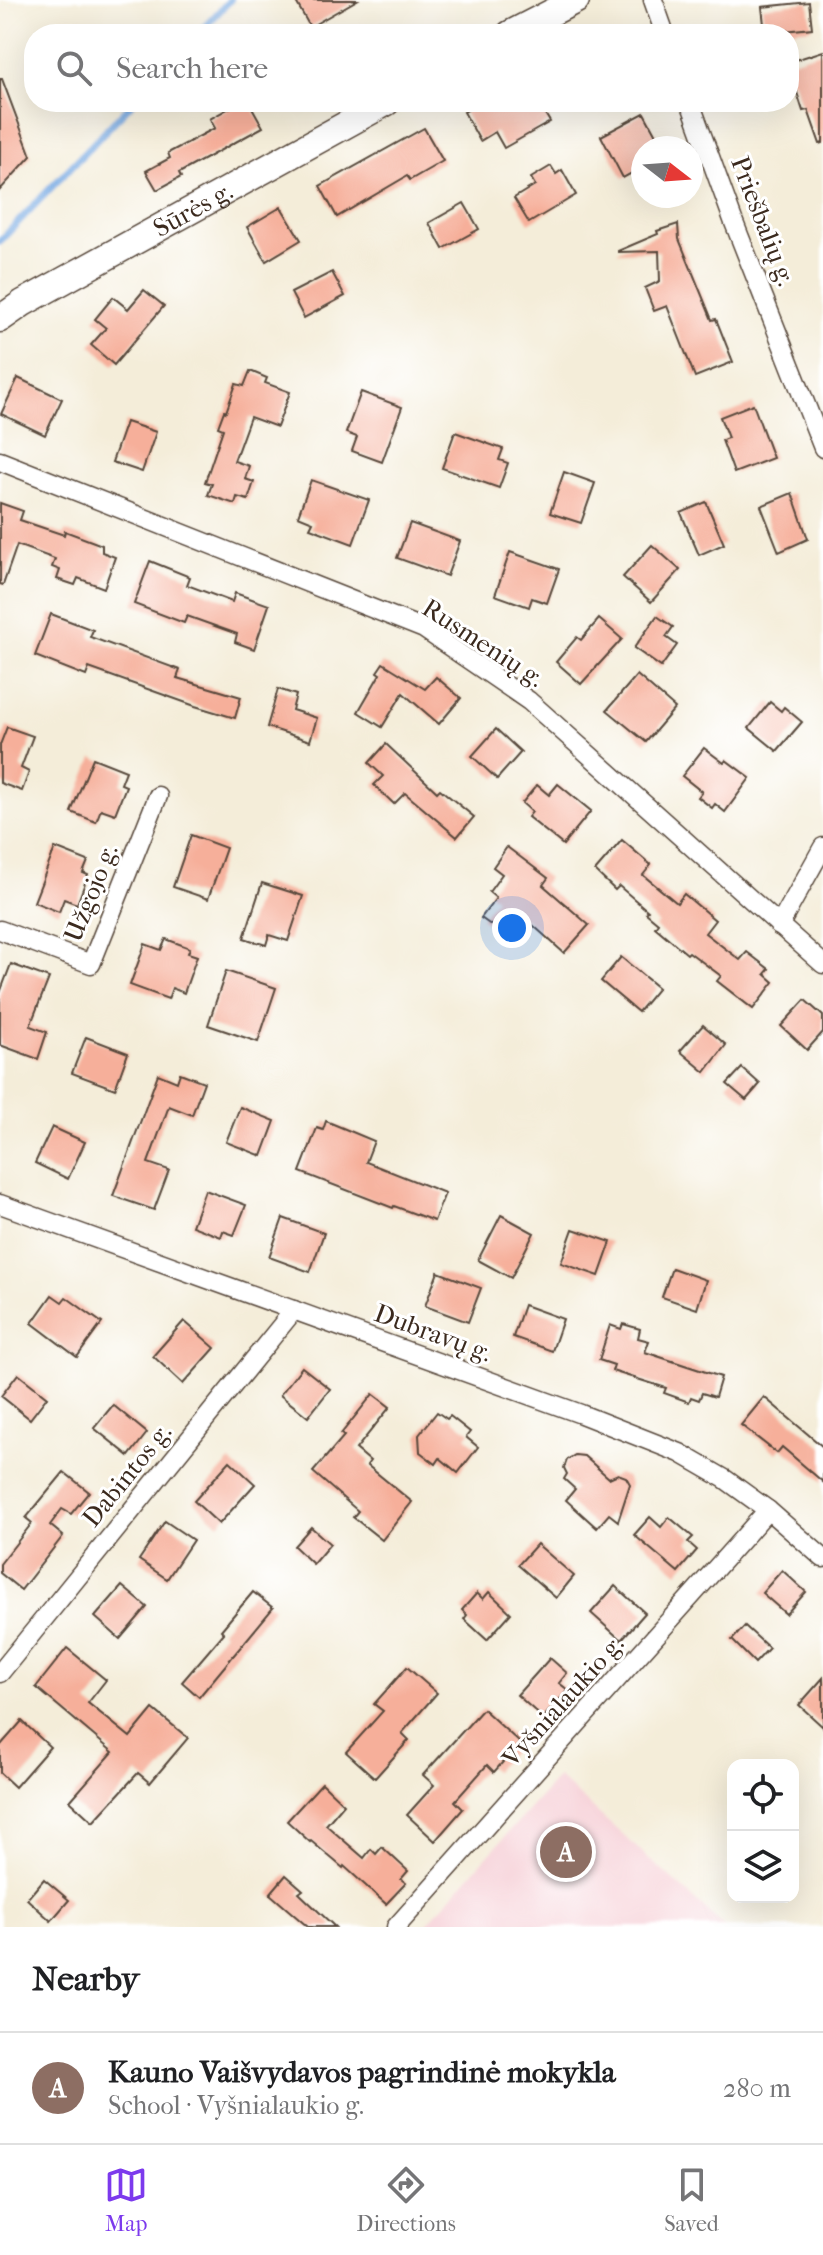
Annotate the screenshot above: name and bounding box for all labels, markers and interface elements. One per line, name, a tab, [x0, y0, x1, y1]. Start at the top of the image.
search box	[24, 24, 799, 112]
icon: search	[52, 46, 96, 90]
text: Search here	[116, 51, 268, 86]
north arrow	[631, 136, 703, 208]
street label: Priešbalių g.	[723, 152, 802, 290]
street label: Sūrės g.	[148, 175, 238, 244]
street label: Rusmenių g.	[416, 592, 550, 695]
street label: Užgojo g.	[57, 840, 125, 946]
your location	[492, 908, 532, 948]
street label: Dubravų g.	[370, 1297, 496, 1369]
street label: Dabintos g.	[76, 1417, 178, 1533]
street label: Vyšnialaukio g.	[495, 1629, 630, 1774]
map controls	[727, 1759, 799, 1903]
button: locate	[727, 1759, 799, 1831]
pin: A	[540, 1822, 592, 1882]
button: layers	[727, 1831, 799, 1903]
text: Nearby	[32, 1959, 139, 1999]
text: Kauno Vaišvydavos pagrindinė mokykla	[108, 2055, 616, 2090]
text: A	[50, 2073, 66, 2104]
text: 280 m	[723, 2073, 791, 2104]
text: School · Vyšnialaukio g.	[108, 2090, 364, 2121]
tab: Map	[104, 2163, 148, 2237]
tab: Directions	[357, 2163, 456, 2237]
tab: Saved	[664, 2163, 719, 2237]

